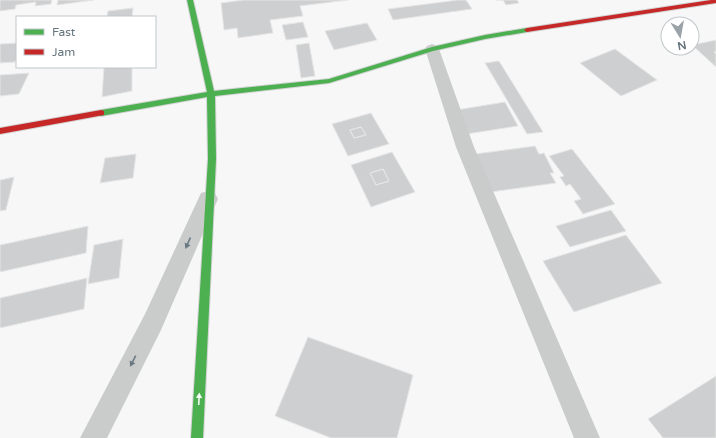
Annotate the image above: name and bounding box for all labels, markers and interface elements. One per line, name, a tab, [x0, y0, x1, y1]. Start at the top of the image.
legend	[16, 16, 156, 68]
north arrow	[660, 16, 700, 56]
text: Fast	[52, 25, 76, 39]
text: N	[676, 38, 687, 53]
text: Jam	[52, 45, 75, 59]
one-way arrow	[185, 238, 191, 249]
one-way arrow	[130, 355, 136, 367]
one-way arrow	[196, 393, 203, 405]

